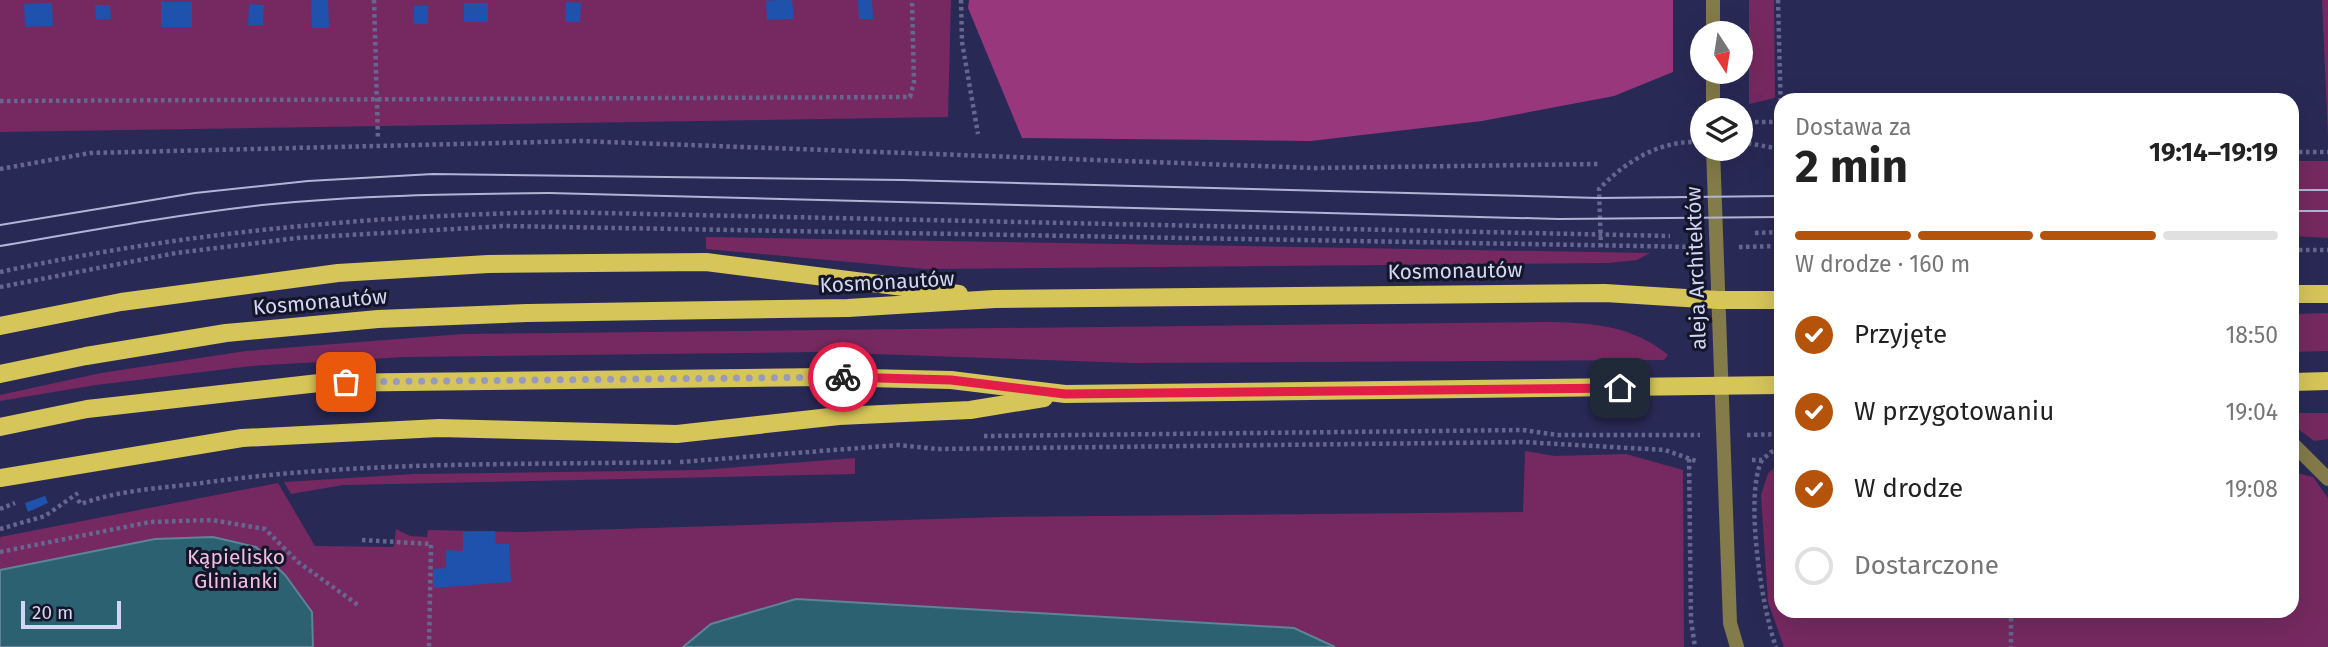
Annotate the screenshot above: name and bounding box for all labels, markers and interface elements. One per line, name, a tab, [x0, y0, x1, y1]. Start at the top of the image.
north arrow	[1690, 21, 1754, 84]
map controls	[1690, 21, 1753, 161]
button: layers	[1690, 98, 1753, 161]
text: Dostawa za	[1795, 113, 1912, 141]
text: 19:14–19:19	[2149, 137, 2278, 168]
text: 2 min	[1795, 139, 1908, 194]
street label: aleja Architektów	[1680, 186, 1712, 350]
text: W drodze · 160 m	[1795, 250, 1970, 278]
street label: Kosmonautów	[1387, 257, 1523, 285]
street label: Kosmonautów	[819, 265, 955, 299]
street label: Kosmonautów	[252, 283, 388, 321]
icon: check	[1795, 316, 1833, 354]
text: Przyjęte	[1854, 319, 1947, 350]
text: 18:50	[2225, 321, 2278, 349]
courier	[808, 342, 878, 412]
pin	[316, 352, 376, 412]
icon: bike	[824, 358, 862, 396]
pin	[1590, 358, 1650, 418]
icon: bag	[327, 363, 365, 401]
icon: home	[1601, 369, 1639, 407]
icon: check	[1795, 393, 1833, 431]
text: W przygotowaniu	[1854, 396, 2054, 427]
text: 19:04	[2225, 398, 2278, 426]
icon: check	[1795, 470, 1833, 508]
text: W drodze	[1854, 473, 1963, 504]
text: 19:08	[2225, 475, 2278, 503]
park label: Kąpielisko Glinianki	[187, 544, 285, 594]
text: Dostarczone	[1854, 550, 1999, 581]
scale bar	[21, 598, 121, 630]
text: 20 m	[32, 601, 73, 624]

